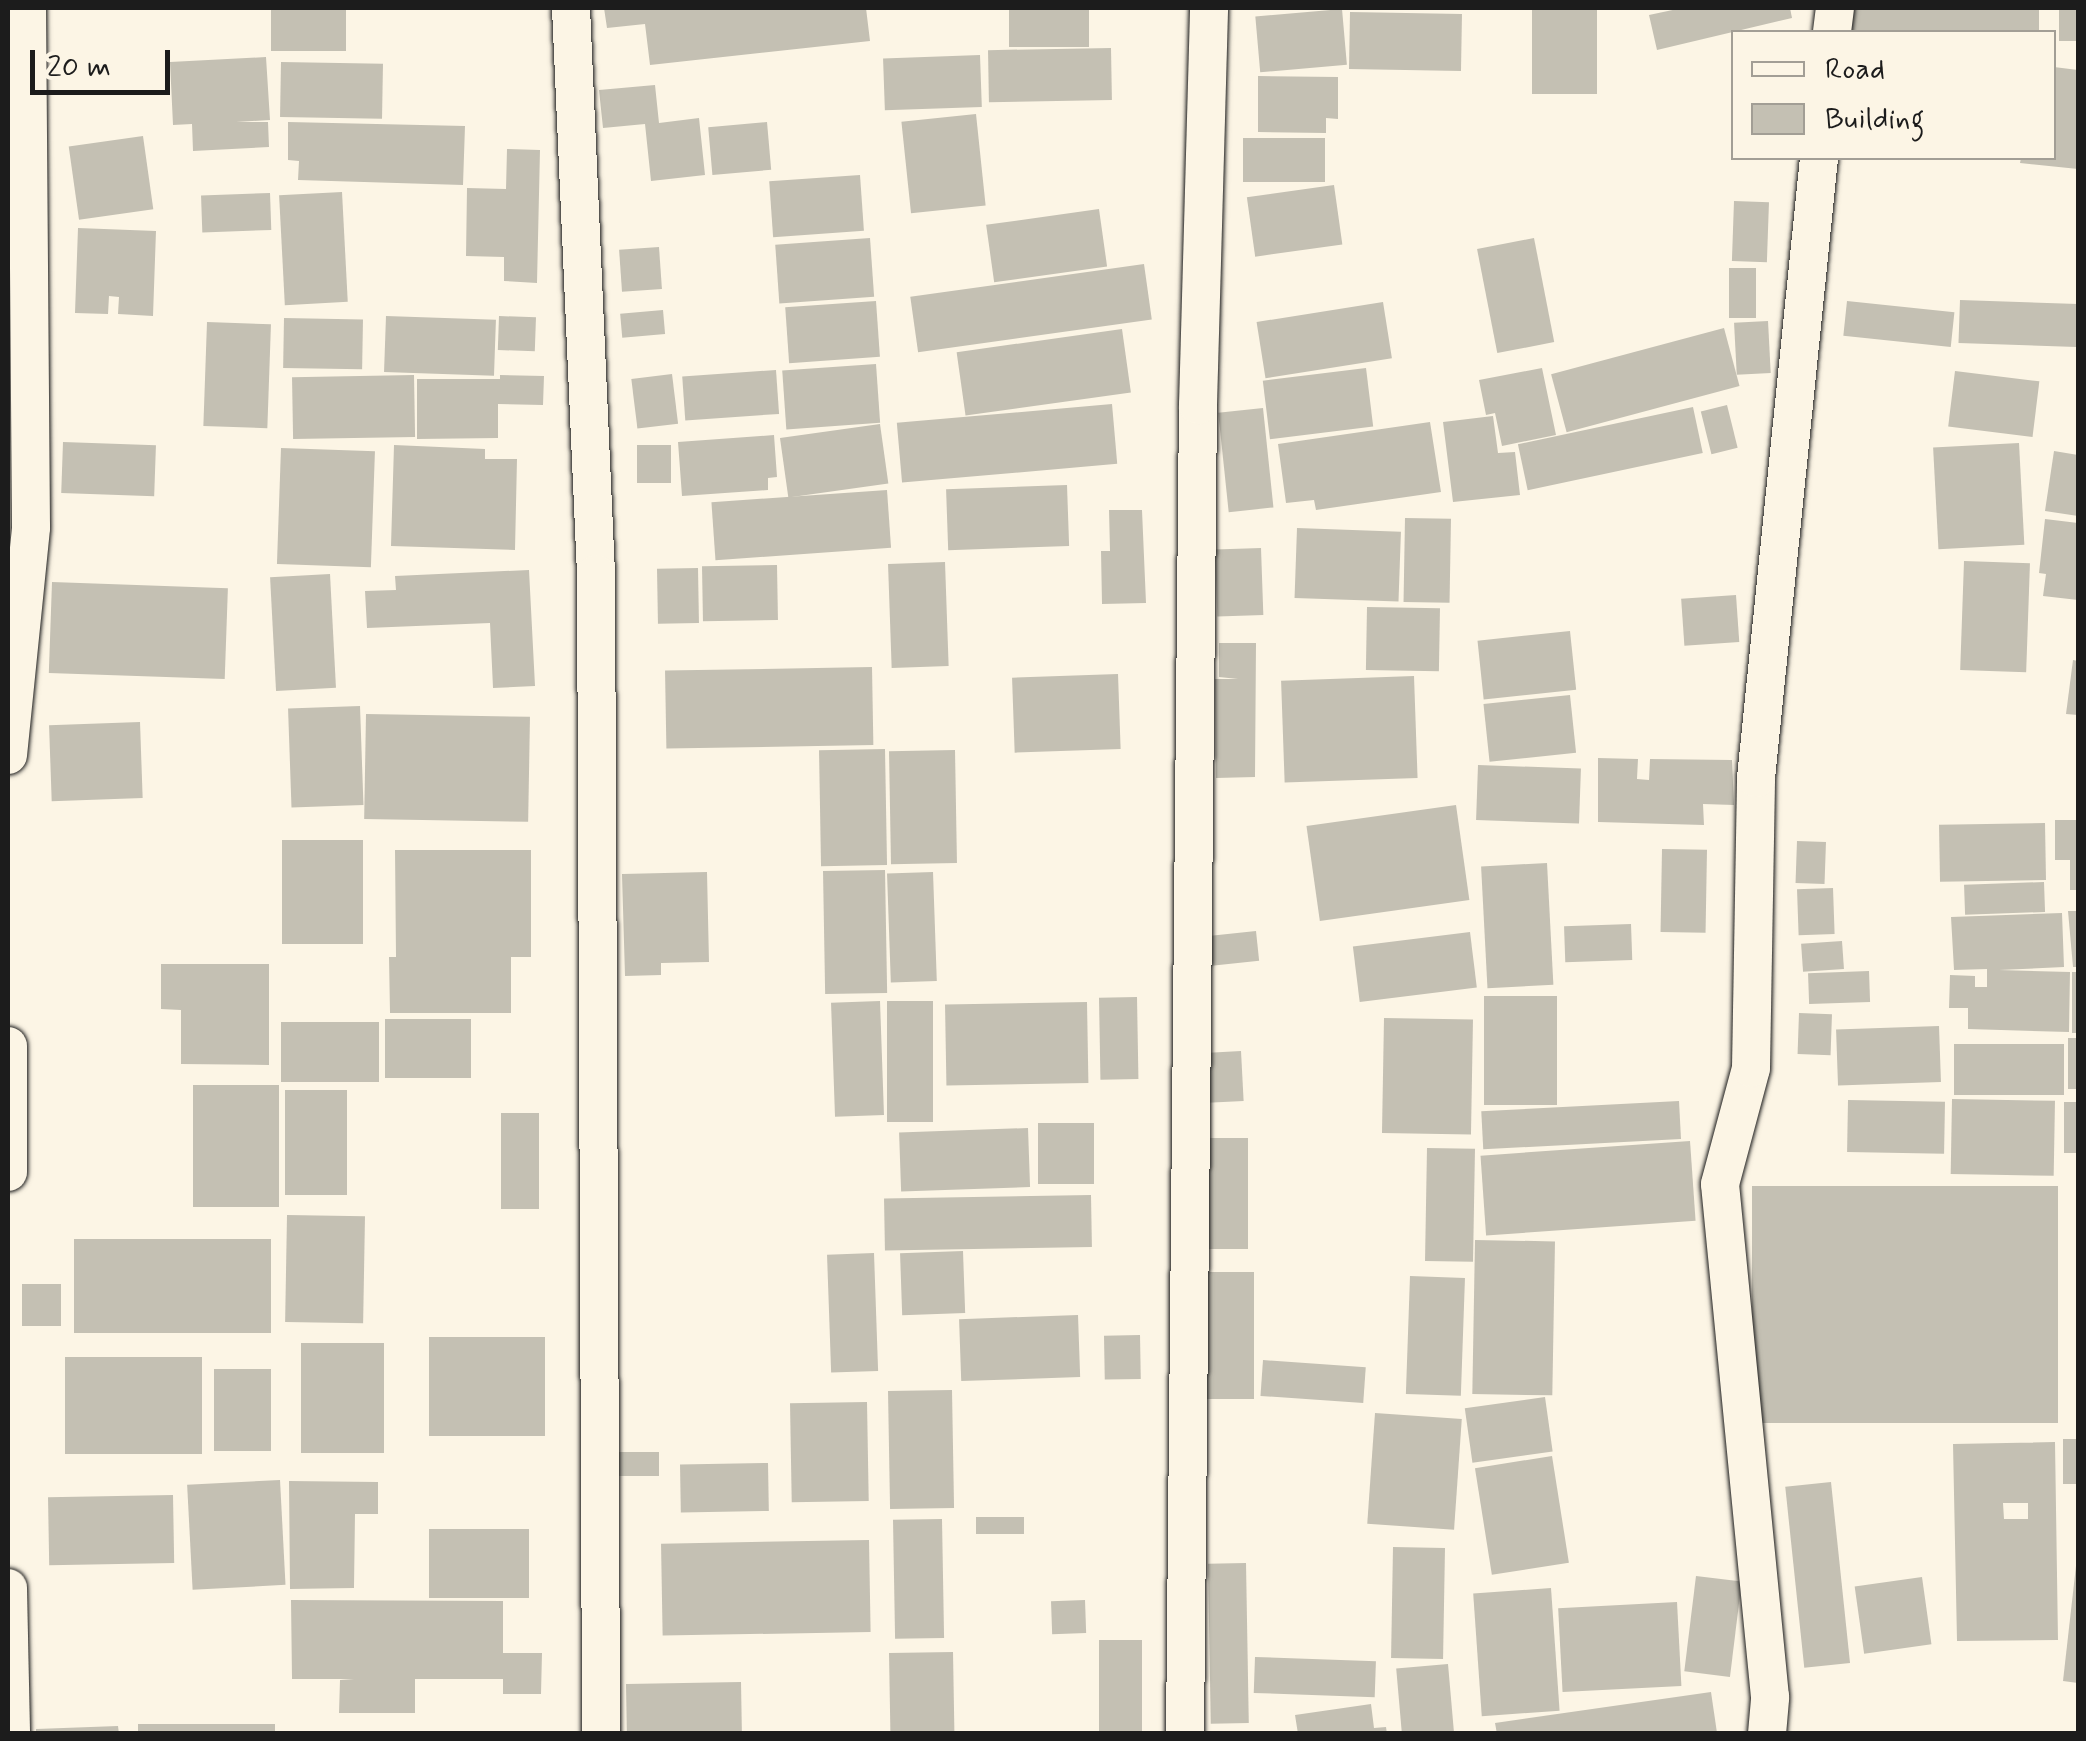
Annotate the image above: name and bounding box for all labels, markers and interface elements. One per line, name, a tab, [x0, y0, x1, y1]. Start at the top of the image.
scale bar	[35, 30, 175, 92]
legend	[1731, 30, 2056, 160]
text: 20 m	[47, 48, 111, 87]
text: Road	[1825, 50, 1885, 89]
text: Building	[1825, 100, 1924, 139]

